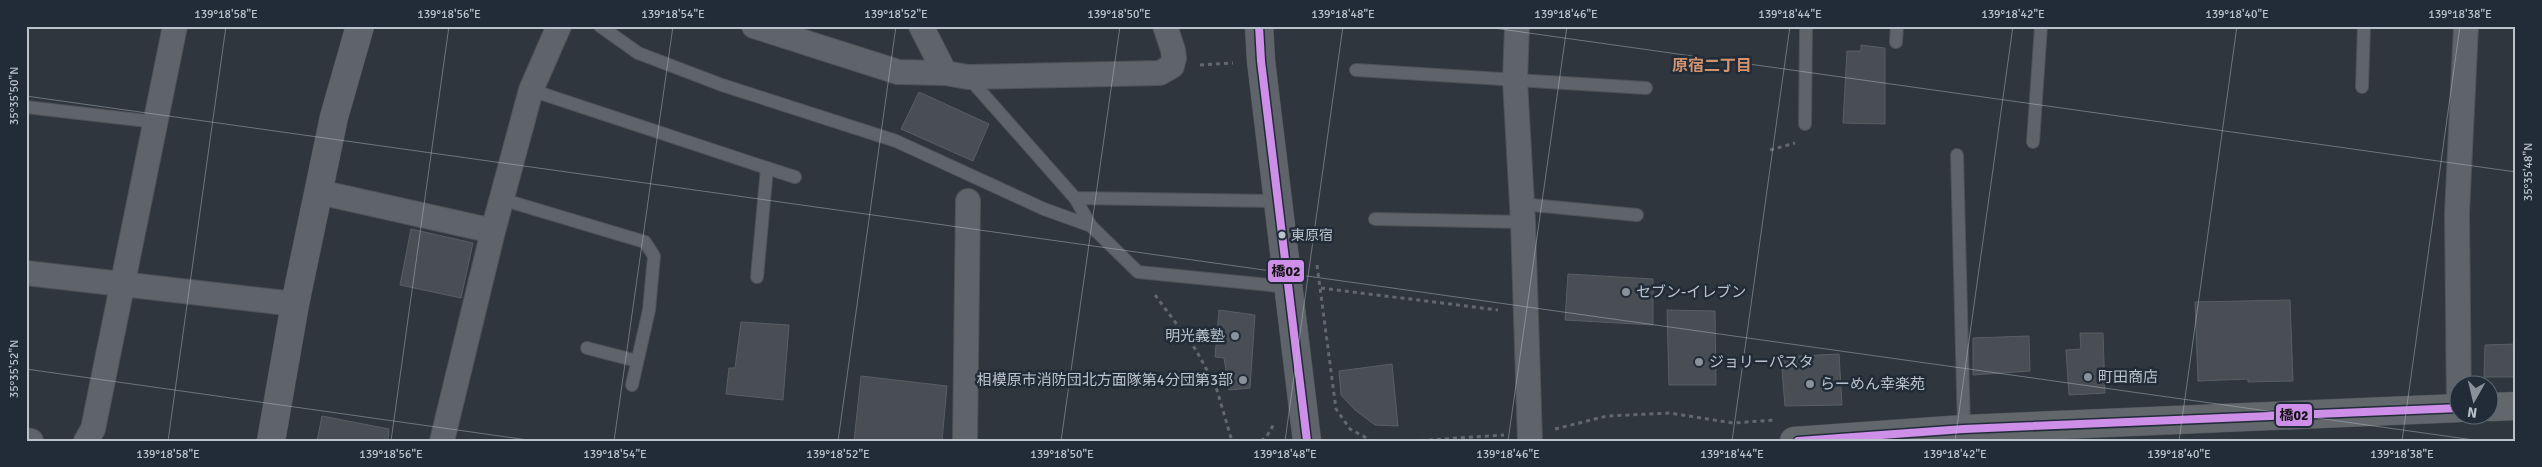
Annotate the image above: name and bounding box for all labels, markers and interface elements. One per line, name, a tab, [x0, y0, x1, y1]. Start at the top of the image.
text: 139°18'58"E	[194, 7, 258, 22]
text: 139°18'56"E	[417, 7, 481, 22]
text: 139°18'54"E	[641, 7, 705, 22]
text: 139°18'52"E	[864, 7, 928, 22]
text: 139°18'50"E	[1087, 7, 1151, 22]
text: 139°18'48"E	[1311, 7, 1375, 22]
text: 139°18'46"E	[1534, 7, 1598, 22]
text: 139°18'44"E	[1758, 7, 1822, 22]
text: 139°18'42"E	[1981, 7, 2045, 22]
text: 139°18'40"E	[2205, 7, 2269, 22]
text: 139°18'38"E	[2428, 7, 2492, 22]
district label: 原宿二丁目	[1672, 56, 1752, 76]
text: 35°35'50"N	[7, 67, 22, 125]
text: 35°35'48"N	[2521, 143, 2536, 201]
place label: 東原宿	[1291, 227, 1333, 244]
marker: 東原宿	[1277, 230, 1287, 240]
line badge: 橋02	[1267, 259, 1305, 283]
text: 橋02	[1271, 263, 1301, 280]
place label: セブン-イレブン	[1636, 283, 1746, 301]
marker: セブン-イレブン	[1620, 286, 1632, 298]
place label: 明光義塾	[1165, 327, 1225, 345]
marker: 明光義塾	[1229, 330, 1241, 342]
text: 35°35'52"N	[7, 340, 22, 398]
place label: ジョリーパスタ	[1709, 353, 1814, 371]
marker: ジョリーパスタ	[1693, 356, 1705, 368]
place label: 町田商店	[2098, 368, 2158, 386]
place label: 相模原市消防団北方面隊第4分団第3部	[977, 371, 1233, 389]
marker: 町田商店	[2082, 371, 2094, 383]
marker: 相模原市消防団北方面隊第4分団第3部	[1237, 374, 1249, 386]
north arrow	[2450, 374, 2500, 424]
place label: らーめん幸楽苑	[1820, 375, 1925, 393]
marker: らーめん幸楽苑	[1804, 378, 1816, 390]
line badge: 橋02	[2275, 403, 2313, 427]
text: N	[2466, 403, 2478, 421]
text: 橋02	[2279, 407, 2309, 424]
text: 139°18'58"E	[136, 447, 200, 462]
text: 139°18'56"E	[359, 447, 423, 462]
text: 139°18'54"E	[583, 447, 647, 462]
text: 139°18'52"E	[806, 447, 870, 462]
text: 139°18'50"E	[1030, 447, 1094, 462]
text: 139°18'48"E	[1253, 447, 1317, 462]
text: 139°18'46"E	[1476, 447, 1540, 462]
text: 139°18'44"E	[1700, 447, 1764, 462]
text: 139°18'42"E	[1923, 447, 1987, 462]
text: 139°18'40"E	[2147, 447, 2211, 462]
text: 139°18'38"E	[2370, 447, 2434, 462]

